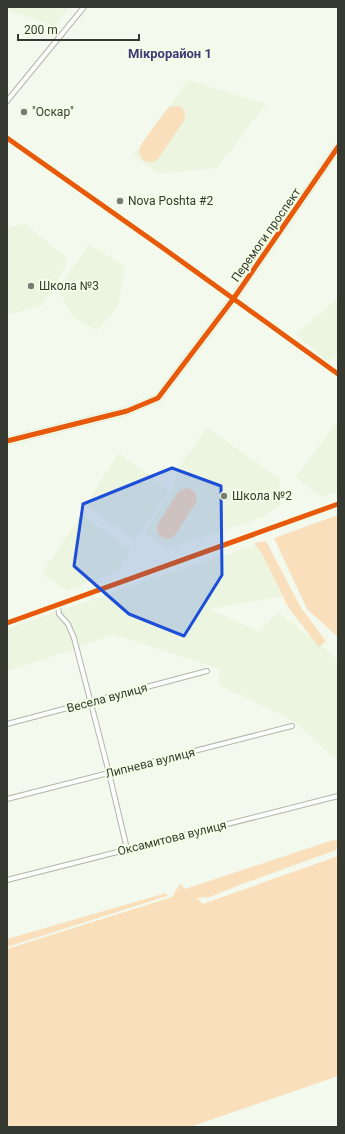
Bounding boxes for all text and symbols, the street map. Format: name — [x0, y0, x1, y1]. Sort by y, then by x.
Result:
scale bar — [18, 16, 139, 42]
text: 200 m — [24, 23, 58, 37]
district label: Мікрорайон 1 — [128, 46, 212, 61]
place label: "Оскар" — [32, 105, 74, 119]
marker: "Оскар" — [19, 107, 29, 117]
street label: Перемоги проспект — [228, 185, 304, 284]
place label: Nova Poshta #2 — [128, 194, 214, 208]
marker: Nova Poshta #2 — [115, 196, 125, 206]
place label: Школа №3 — [39, 279, 99, 293]
marker: Школа №3 — [26, 281, 36, 291]
place label: Школа №2 — [232, 489, 292, 503]
marker: Школа №2 — [219, 491, 229, 501]
street label: Весела вулиця — [65, 681, 149, 715]
street label: Липнева вулиця — [104, 745, 196, 781]
street label: Оксамитова вулиця — [116, 818, 228, 858]

